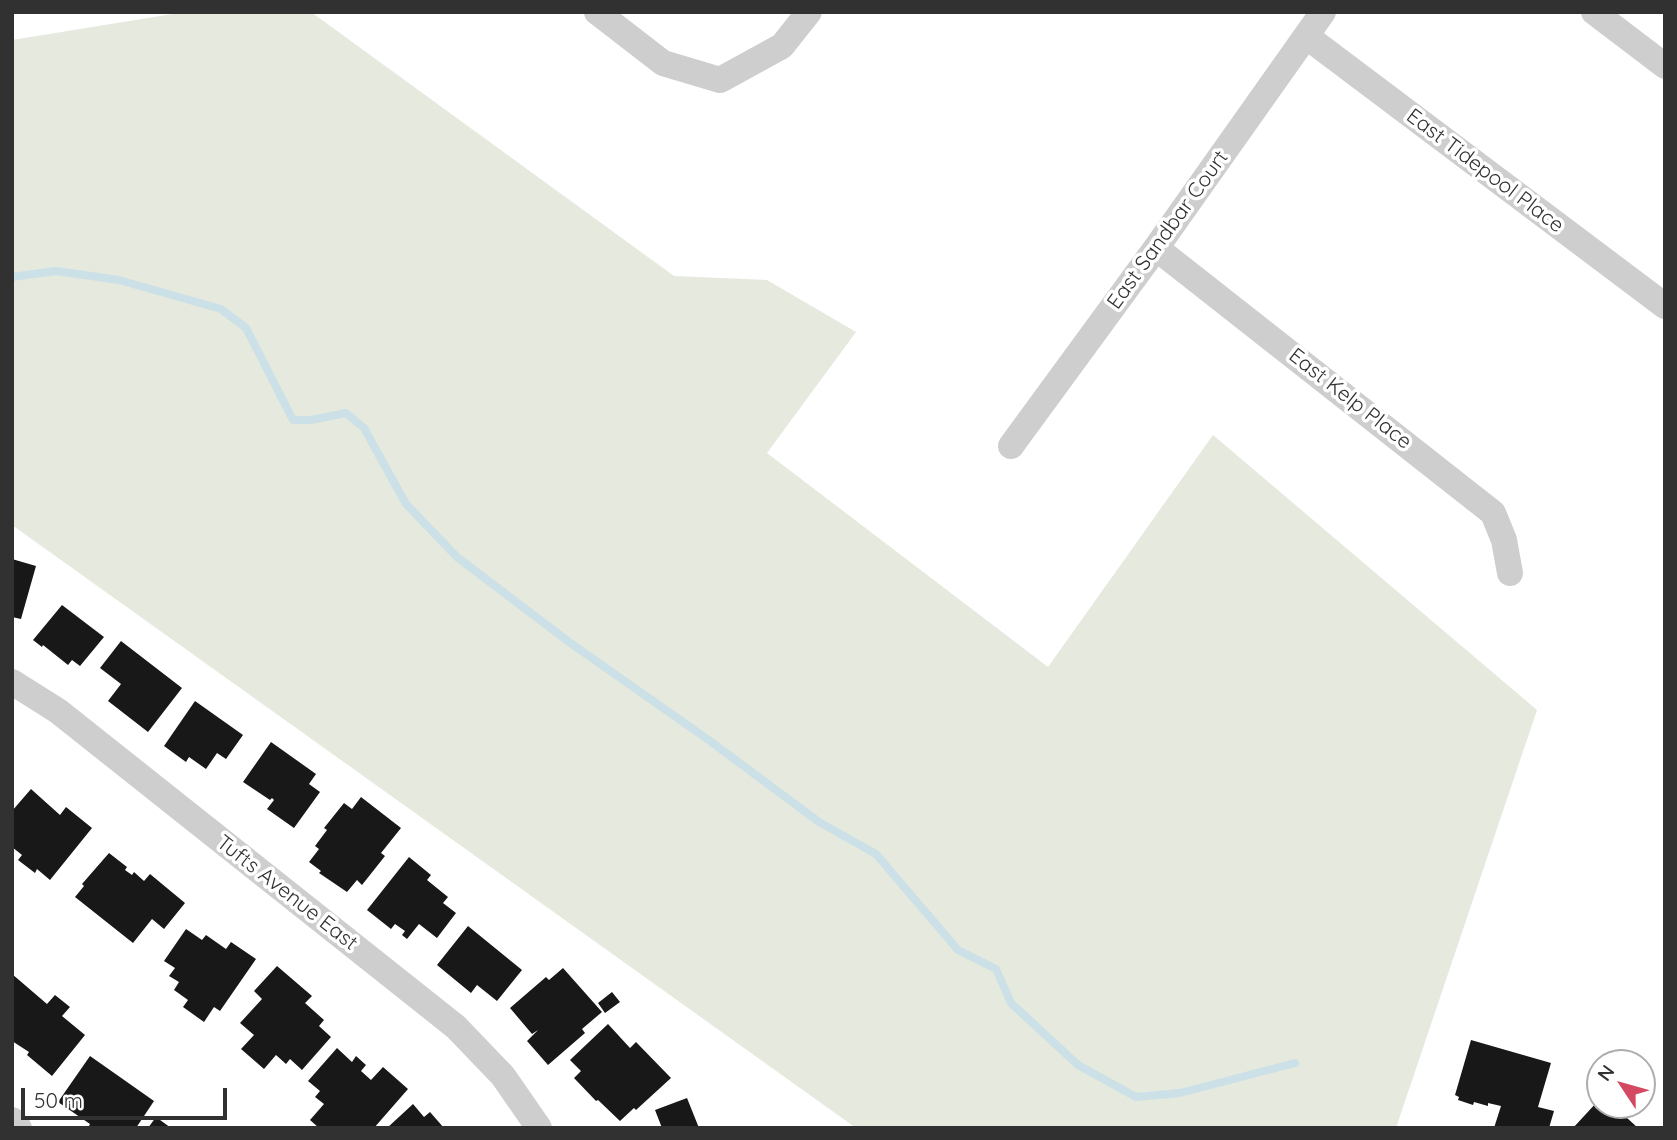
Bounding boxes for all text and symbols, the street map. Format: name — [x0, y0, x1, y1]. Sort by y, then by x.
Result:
street label: East Tidepool Place — [1401, 104, 1569, 238]
street label: East Sandbar Court — [1102, 146, 1234, 314]
street label: East Kelp Place — [1284, 343, 1416, 455]
street label: Tufts Avenue East — [211, 830, 363, 956]
north arrow — [1586, 1049, 1656, 1119]
text: N — [1592, 1060, 1619, 1086]
scale bar — [24, 1074, 231, 1118]
text: 50 m — [34, 1087, 83, 1113]

